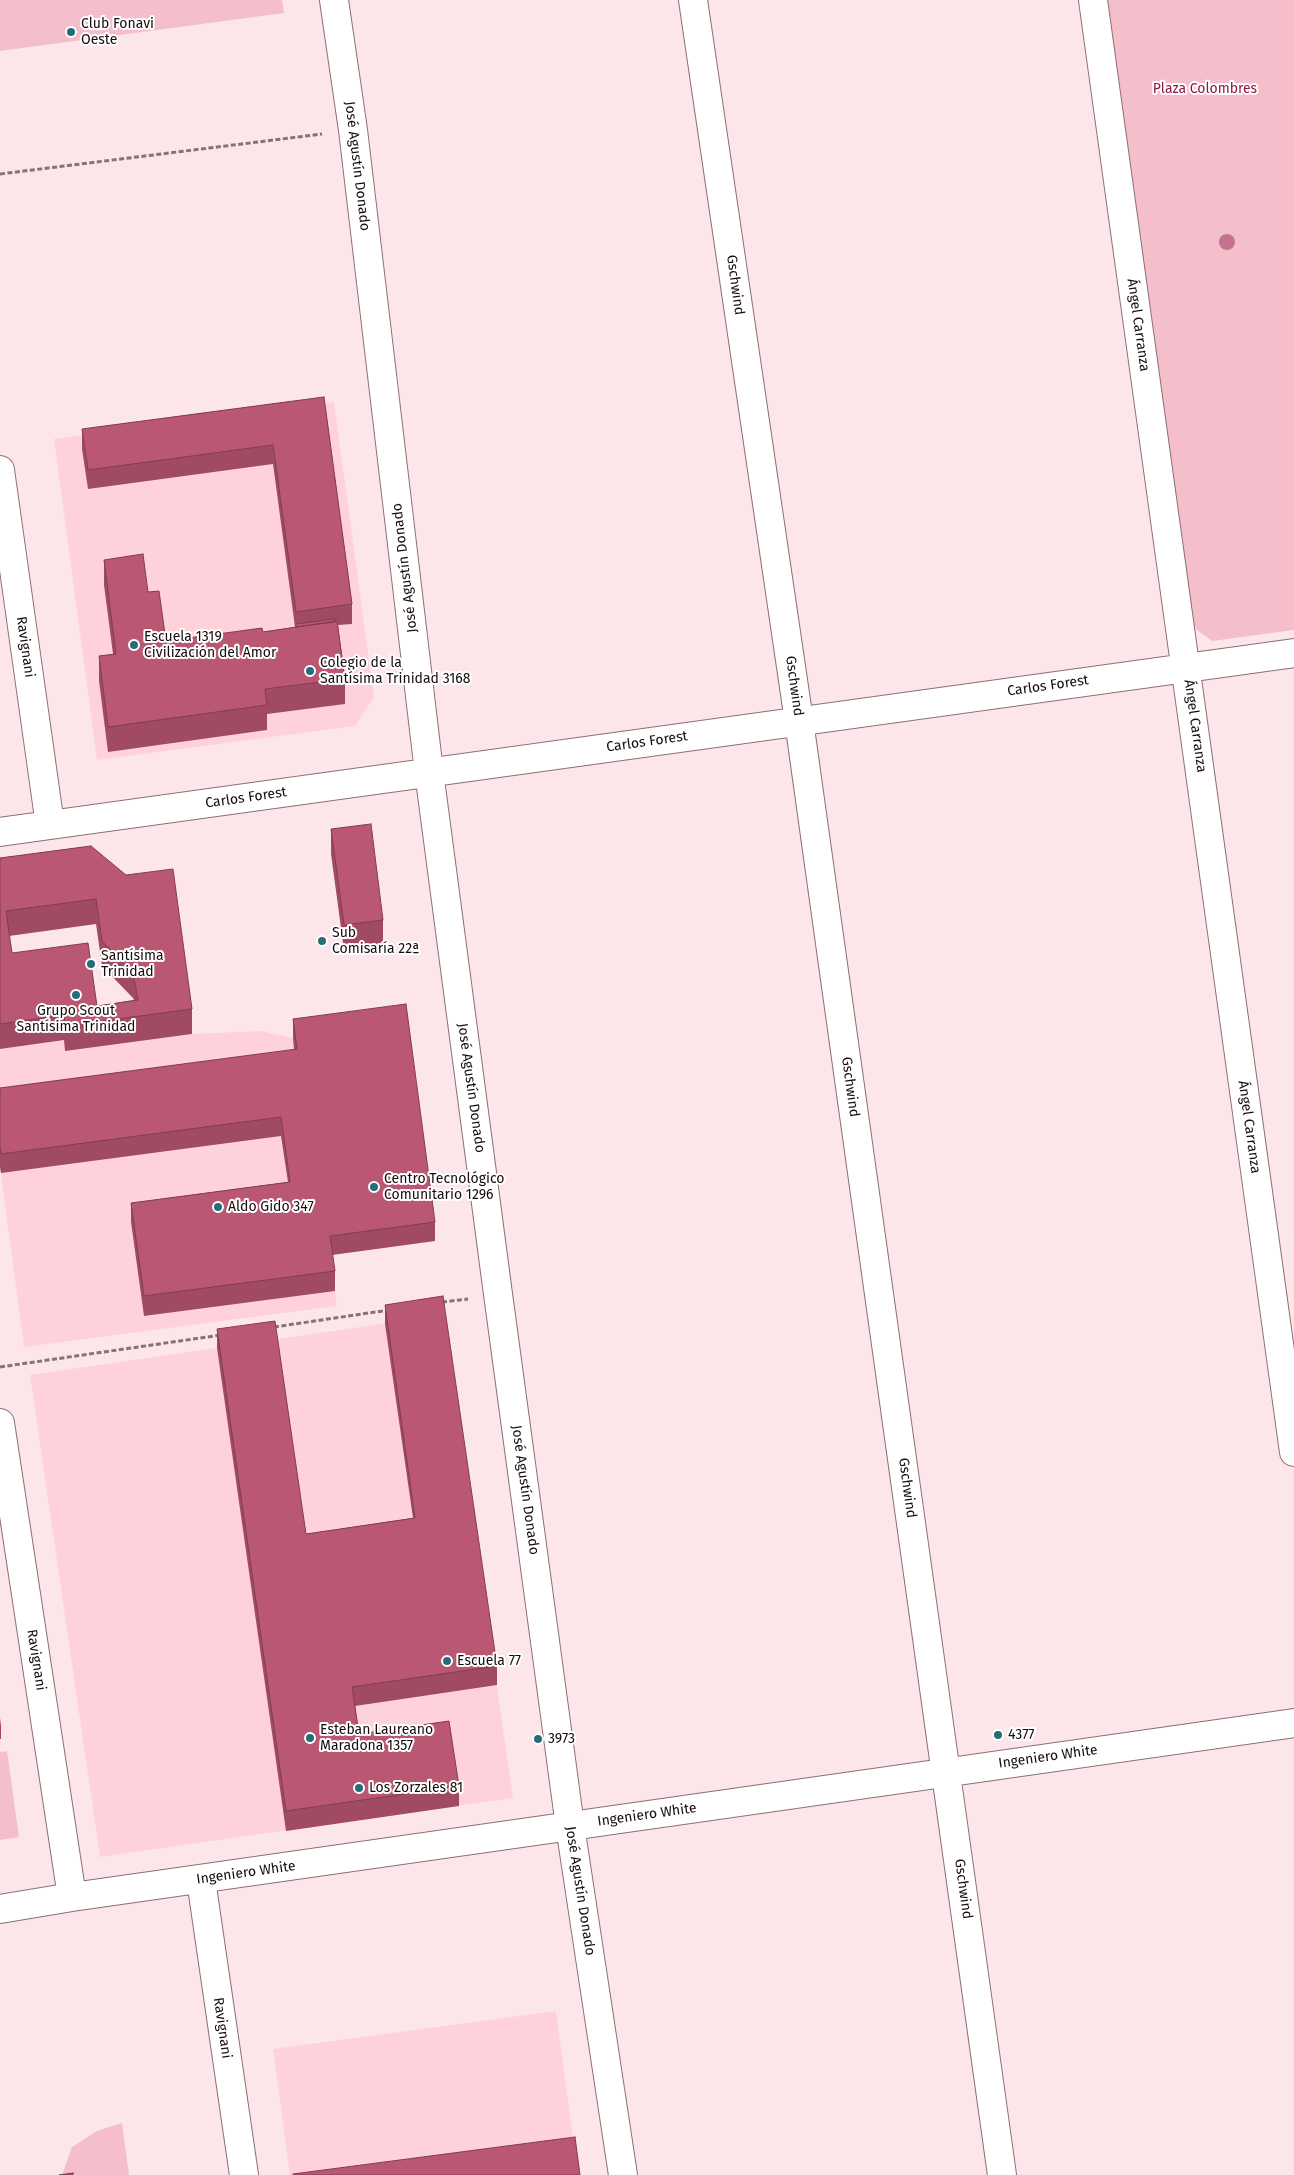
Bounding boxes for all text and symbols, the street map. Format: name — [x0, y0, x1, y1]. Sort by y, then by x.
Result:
place label: Club Fonavi Oeste — [81, 16, 154, 48]
marker: Club Fonavi Oeste — [65, 26, 77, 38]
park label: Plaza Colombres — [1153, 81, 1257, 97]
street label: José Agustín Donado — [341, 100, 373, 232]
street label: Gschwind — [722, 254, 748, 316]
street label: Ángel Carranza — [1123, 277, 1153, 373]
street label: José Agustín Donado — [389, 502, 421, 634]
street label: Ravignani — [12, 615, 38, 679]
place label: Escuela 1319 Civilización del Amor — [144, 629, 276, 662]
marker: Escuela 1319 Civilización del Amor — [128, 639, 140, 651]
place label: Colegio de la Santísima Trinidad 3168 — [320, 655, 471, 688]
street label: Gschwind — [781, 655, 807, 717]
marker: Colegio de la Santísima Trinidad 3168 — [304, 665, 316, 677]
street label: Carlos Forest — [1006, 672, 1090, 700]
street label: Ángel Carranza — [1180, 678, 1210, 774]
street label: Carlos Forest — [605, 728, 689, 756]
street label: Carlos Forest — [204, 784, 288, 812]
place label: Sub Comisaría 22ª — [332, 925, 419, 958]
marker: Sub Comisaría 22ª — [316, 935, 328, 947]
place label: Santísima Trinidad — [101, 948, 164, 980]
marker: Santísima Trinidad — [85, 958, 97, 970]
marker: Grupo Scout Santísima Trinidad — [70, 989, 82, 1001]
place label: Grupo Scout Santísima Trinidad — [17, 1003, 135, 1036]
street label: José Agustín Donado — [454, 1022, 488, 1154]
street label: Gschwind — [837, 1056, 863, 1118]
street label: Ángel Carranza — [1234, 1079, 1264, 1175]
place label: Centro Tecnológico Comunitario 1296 — [384, 1171, 505, 1204]
marker: Centro Tecnológico Comunitario 1296 — [368, 1181, 380, 1193]
place label: Aldo Gido 347 — [228, 1199, 314, 1215]
marker: Aldo Gido 347 — [212, 1201, 224, 1213]
street label: José Agustín Donado — [508, 1424, 542, 1556]
street label: Gschwind — [894, 1457, 920, 1519]
street label: Ravignani — [23, 1628, 49, 1692]
place label: Escuela 77 — [457, 1653, 521, 1669]
marker: Escuela 77 — [441, 1655, 453, 1667]
place label: Esteban Laureano Maradona 1357 — [320, 1722, 433, 1754]
place label: 4377 — [1008, 1727, 1035, 1743]
marker: 4377 — [992, 1729, 1004, 1741]
place label: 3973 — [548, 1731, 575, 1747]
marker: Esteban Laureano Maradona 1357 — [304, 1732, 316, 1744]
marker: 3973 — [532, 1733, 544, 1745]
street label: Ingeniero White — [997, 1742, 1099, 1772]
place label: Los Zorzales 81 — [369, 1780, 463, 1796]
marker: Los Zorzales 81 — [353, 1782, 365, 1794]
street label: Ingeniero White — [596, 1800, 698, 1830]
street label: José Agustín Donado — [561, 1825, 599, 1957]
street label: Ingeniero White — [195, 1858, 297, 1888]
street label: Gschwind — [950, 1858, 976, 1920]
street label: Ravignani — [209, 1996, 235, 2060]

